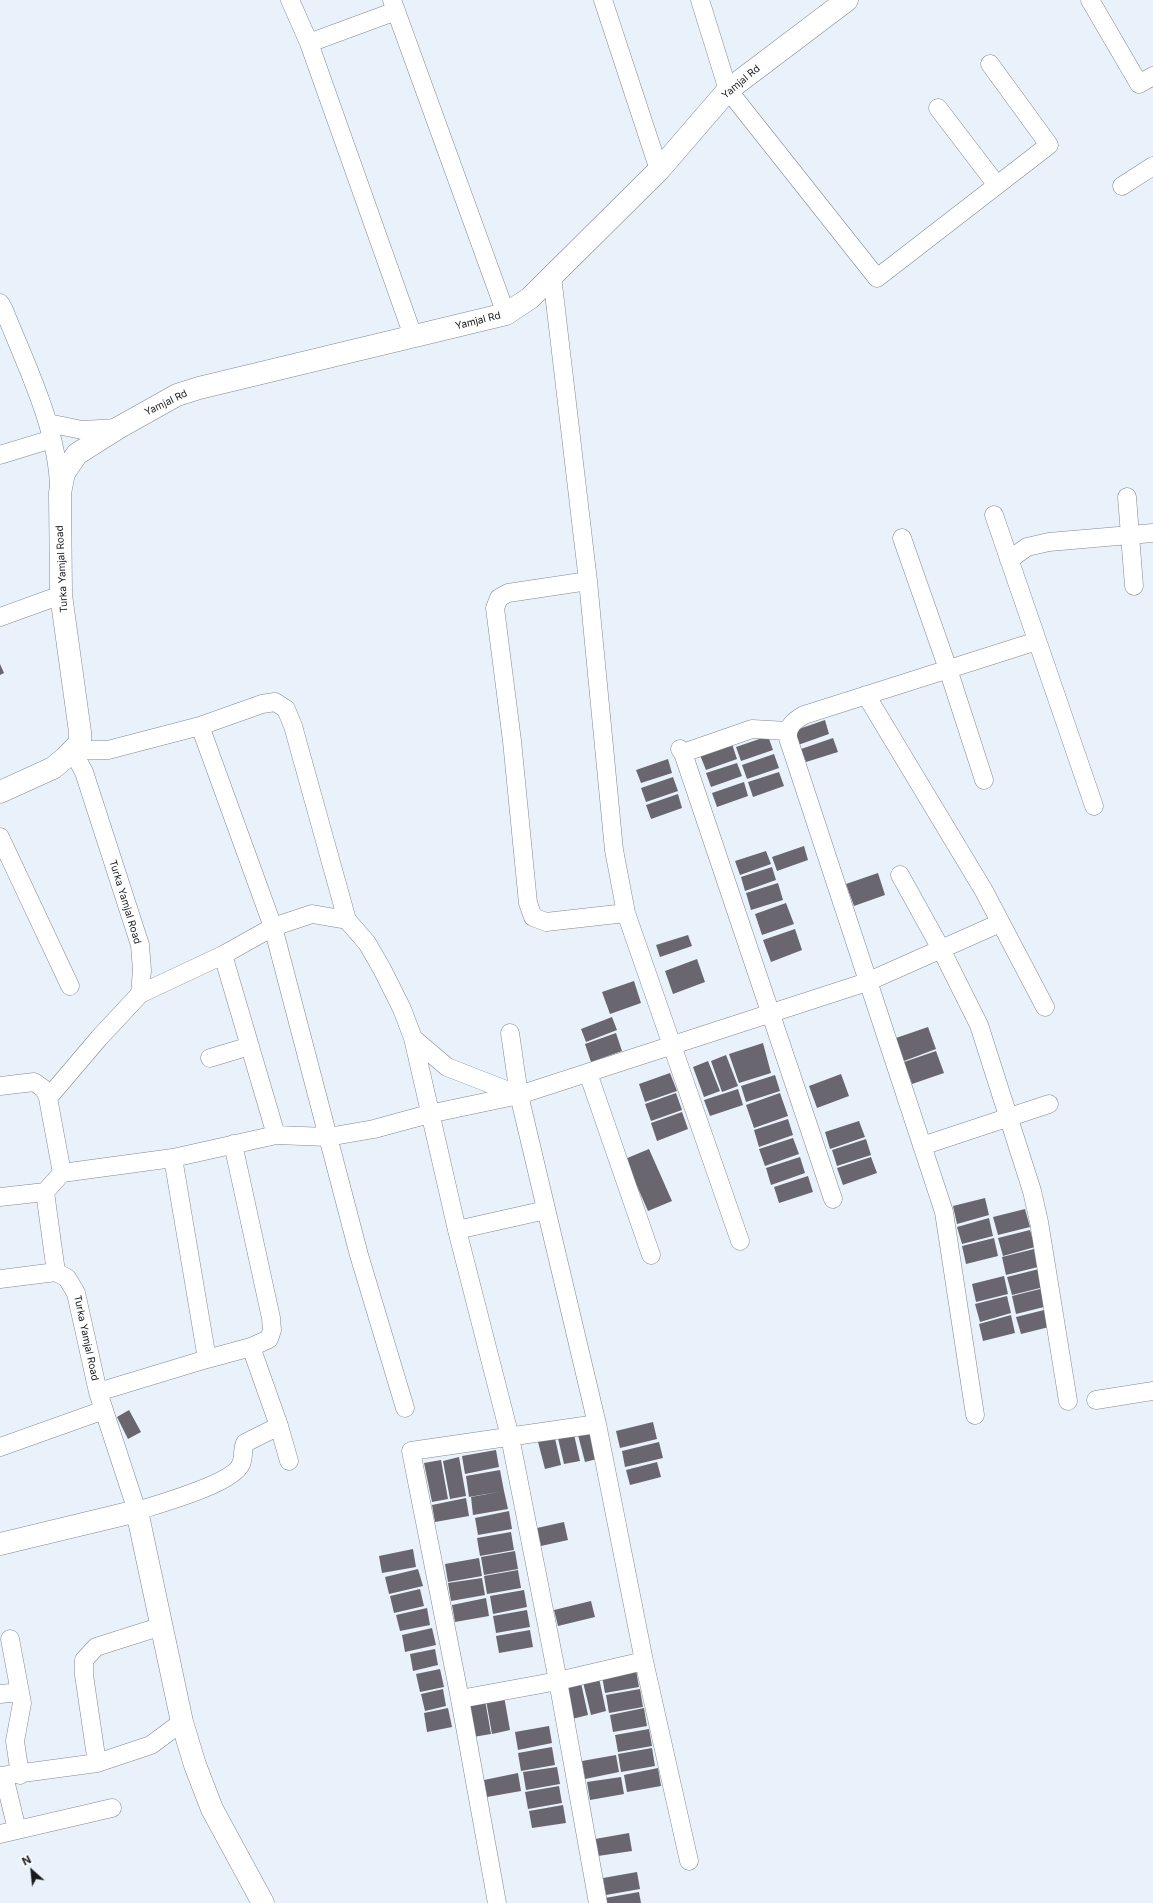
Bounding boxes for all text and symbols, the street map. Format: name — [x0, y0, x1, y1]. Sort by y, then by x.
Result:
street label: Yamjal Rd — [719, 63, 763, 101]
street label: Yamjal Rd — [454, 310, 502, 332]
street label: Yamjal Rd — [143, 387, 189, 419]
street label: Turka Yamjal Road — [54, 525, 70, 613]
street label: Turka Yamjal Road — [106, 858, 144, 946]
street label: Turka Yamjal Road — [71, 1294, 101, 1382]
north arrow — [12, 1851, 52, 1891]
text: N — [20, 1852, 33, 1868]

